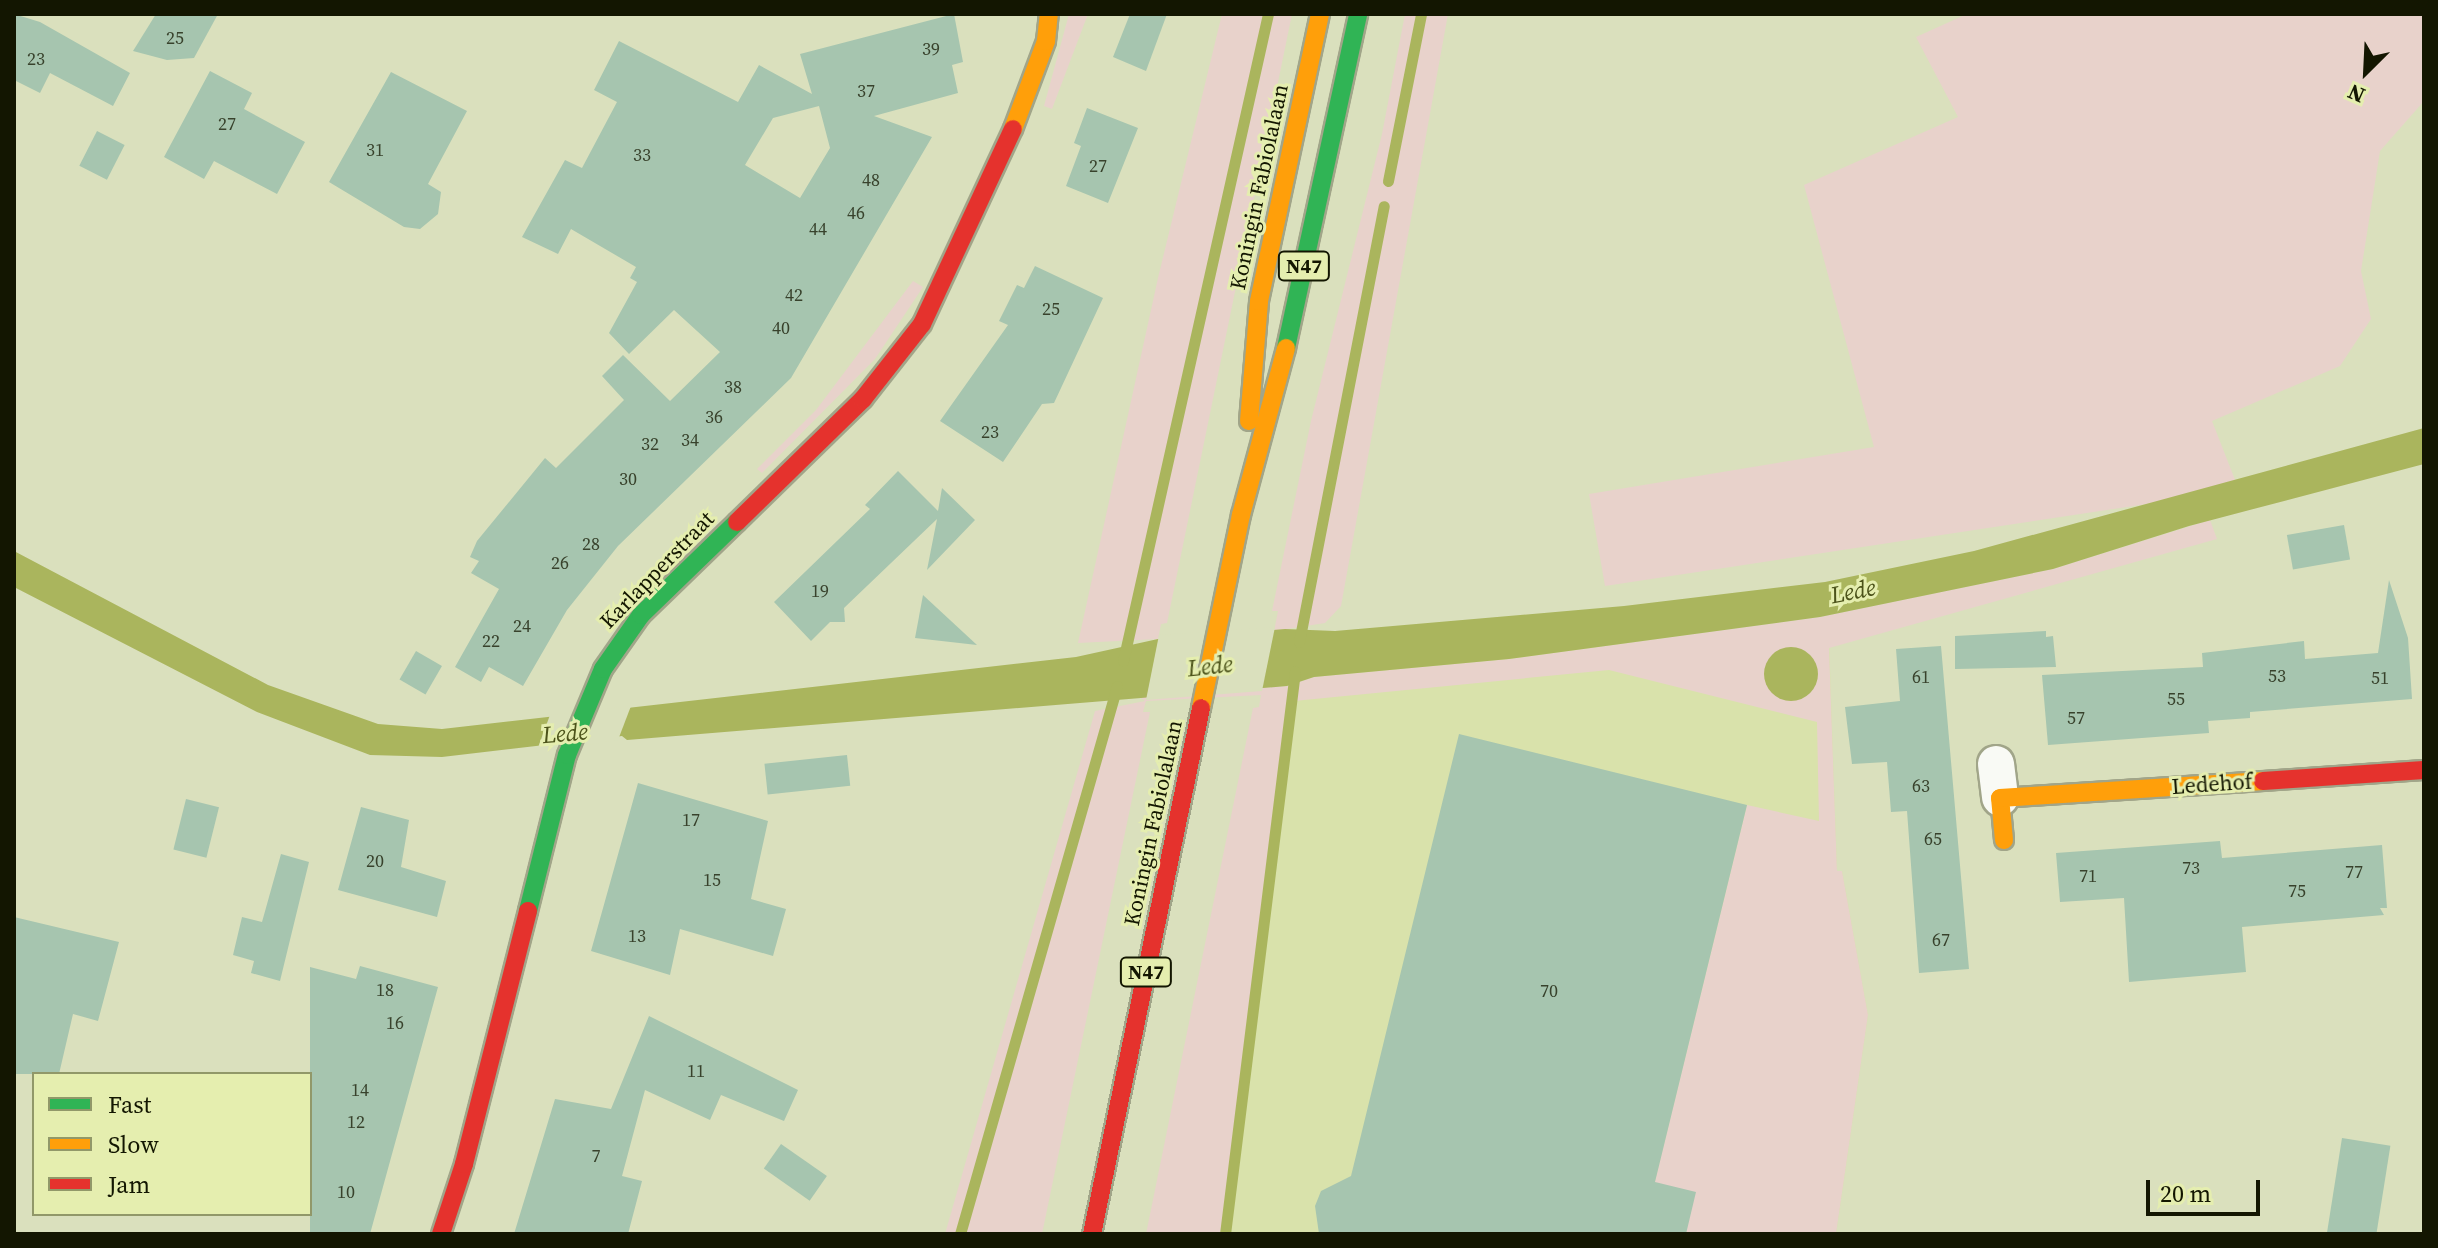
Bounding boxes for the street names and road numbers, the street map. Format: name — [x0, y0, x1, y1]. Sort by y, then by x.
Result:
street label: Koningin Fabiolalaan — [1224, 82, 1294, 292]
road number: N47 — [1276, 250, 1332, 282]
street label: Karlapperstraat — [594, 506, 720, 634]
street label: Koningin Fabiolalaan — [1118, 718, 1188, 928]
street label: Ledehof — [2171, 768, 2253, 800]
road number: N47 — [1118, 956, 1174, 988]

